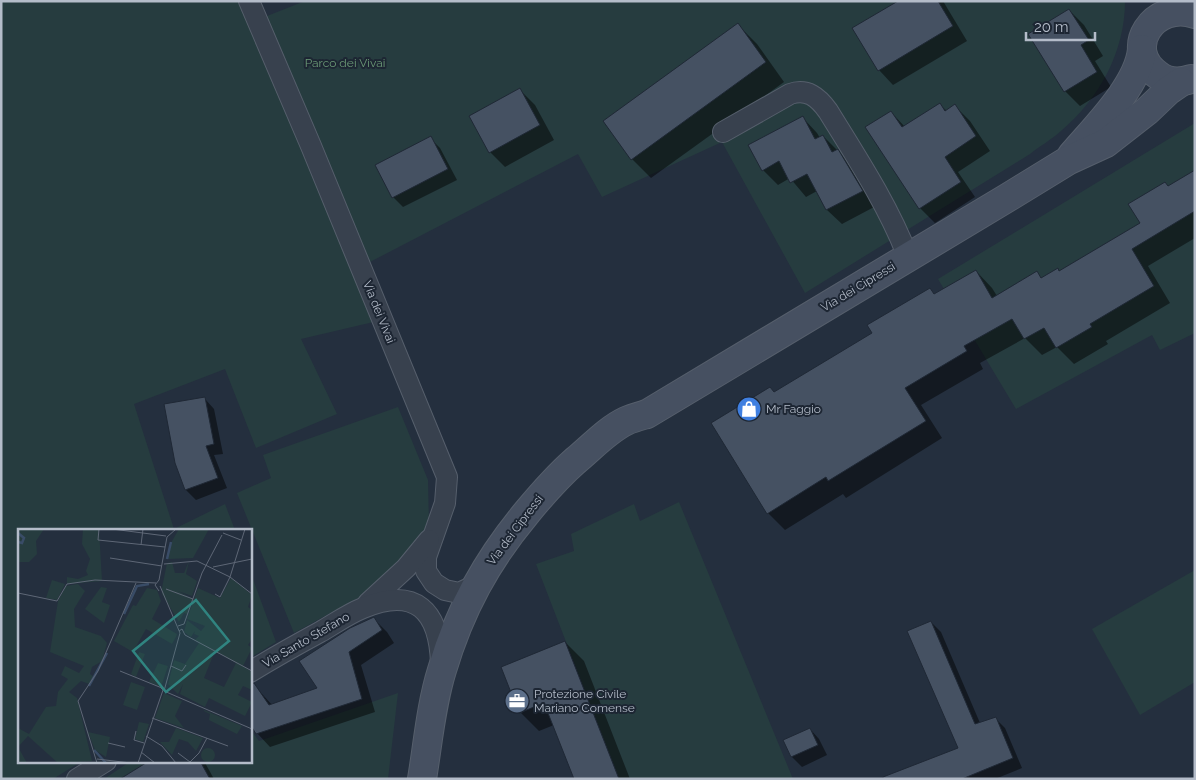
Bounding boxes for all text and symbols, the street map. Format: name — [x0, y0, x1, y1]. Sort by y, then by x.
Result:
scale bar — [1026, 10, 1095, 42]
text: 20 m — [1034, 18, 1069, 36]
park label: Parco dei Vivai — [305, 56, 385, 70]
street label: Via dei Cipressi — [818, 259, 898, 315]
street label: Via dei Vivai — [360, 279, 398, 345]
shop icon: Mr Faggio — [736, 396, 762, 422]
place label: Mr Faggio — [766, 402, 821, 416]
street label: Via dei Cipressi — [484, 492, 546, 568]
inset map — [18, 529, 251, 762]
street label: Via Santo Stefano — [260, 609, 352, 671]
place label: Protezione Civile Mariano Comense — [534, 687, 635, 715]
office icon: Protezione Civile Mariano Comense — [504, 688, 530, 714]

